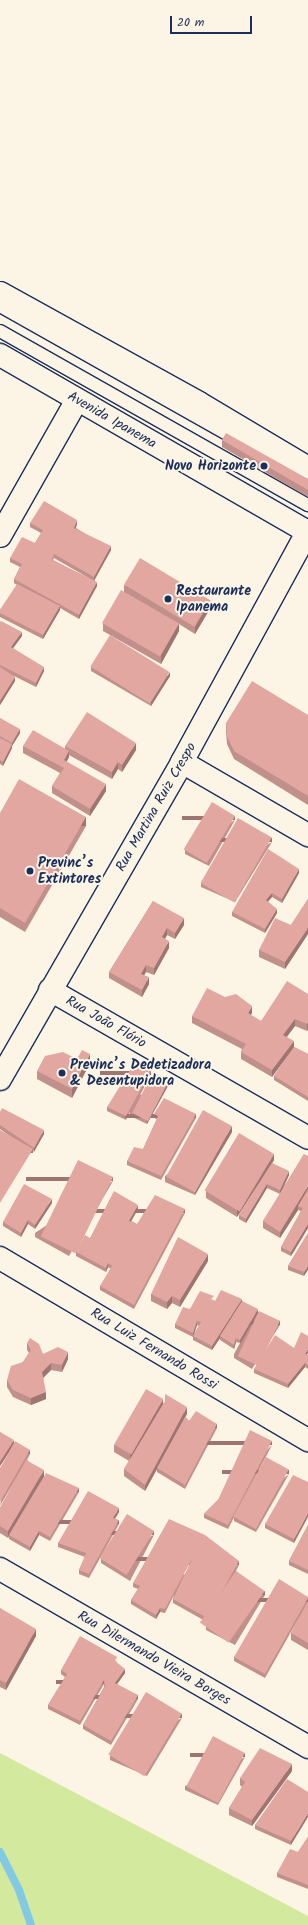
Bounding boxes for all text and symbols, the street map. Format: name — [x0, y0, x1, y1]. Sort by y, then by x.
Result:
scale bar — [172, 8, 254, 34]
text: 20 m — [177, 13, 204, 32]
street label: Avenida Ipanema — [65, 388, 159, 452]
place label: Novo Horizonte — [165, 458, 256, 474]
marker: Novo Horizonte — [259, 461, 269, 471]
place label: Restaurante Ipanema — [176, 583, 251, 616]
marker: Restaurante Ipanema — [163, 594, 173, 604]
street label: Rua Martina Ruiz Crespo — [112, 740, 200, 874]
place label: Previnc’s Extintores — [38, 855, 101, 888]
marker: Previnc’s Extintores — [25, 866, 35, 876]
street label: Rua João Flório — [63, 992, 149, 1052]
place label: Previnc’s Dedetizadora & Desentupidora — [70, 1057, 211, 1090]
marker: Previnc’s Dedetizadora & Desentupidora — [57, 1068, 67, 1078]
street label: Rua Luiz Fernando Rossi — [88, 1304, 220, 1394]
street label: Rua Dilermando Vieira Borges — [74, 1607, 234, 1709]

